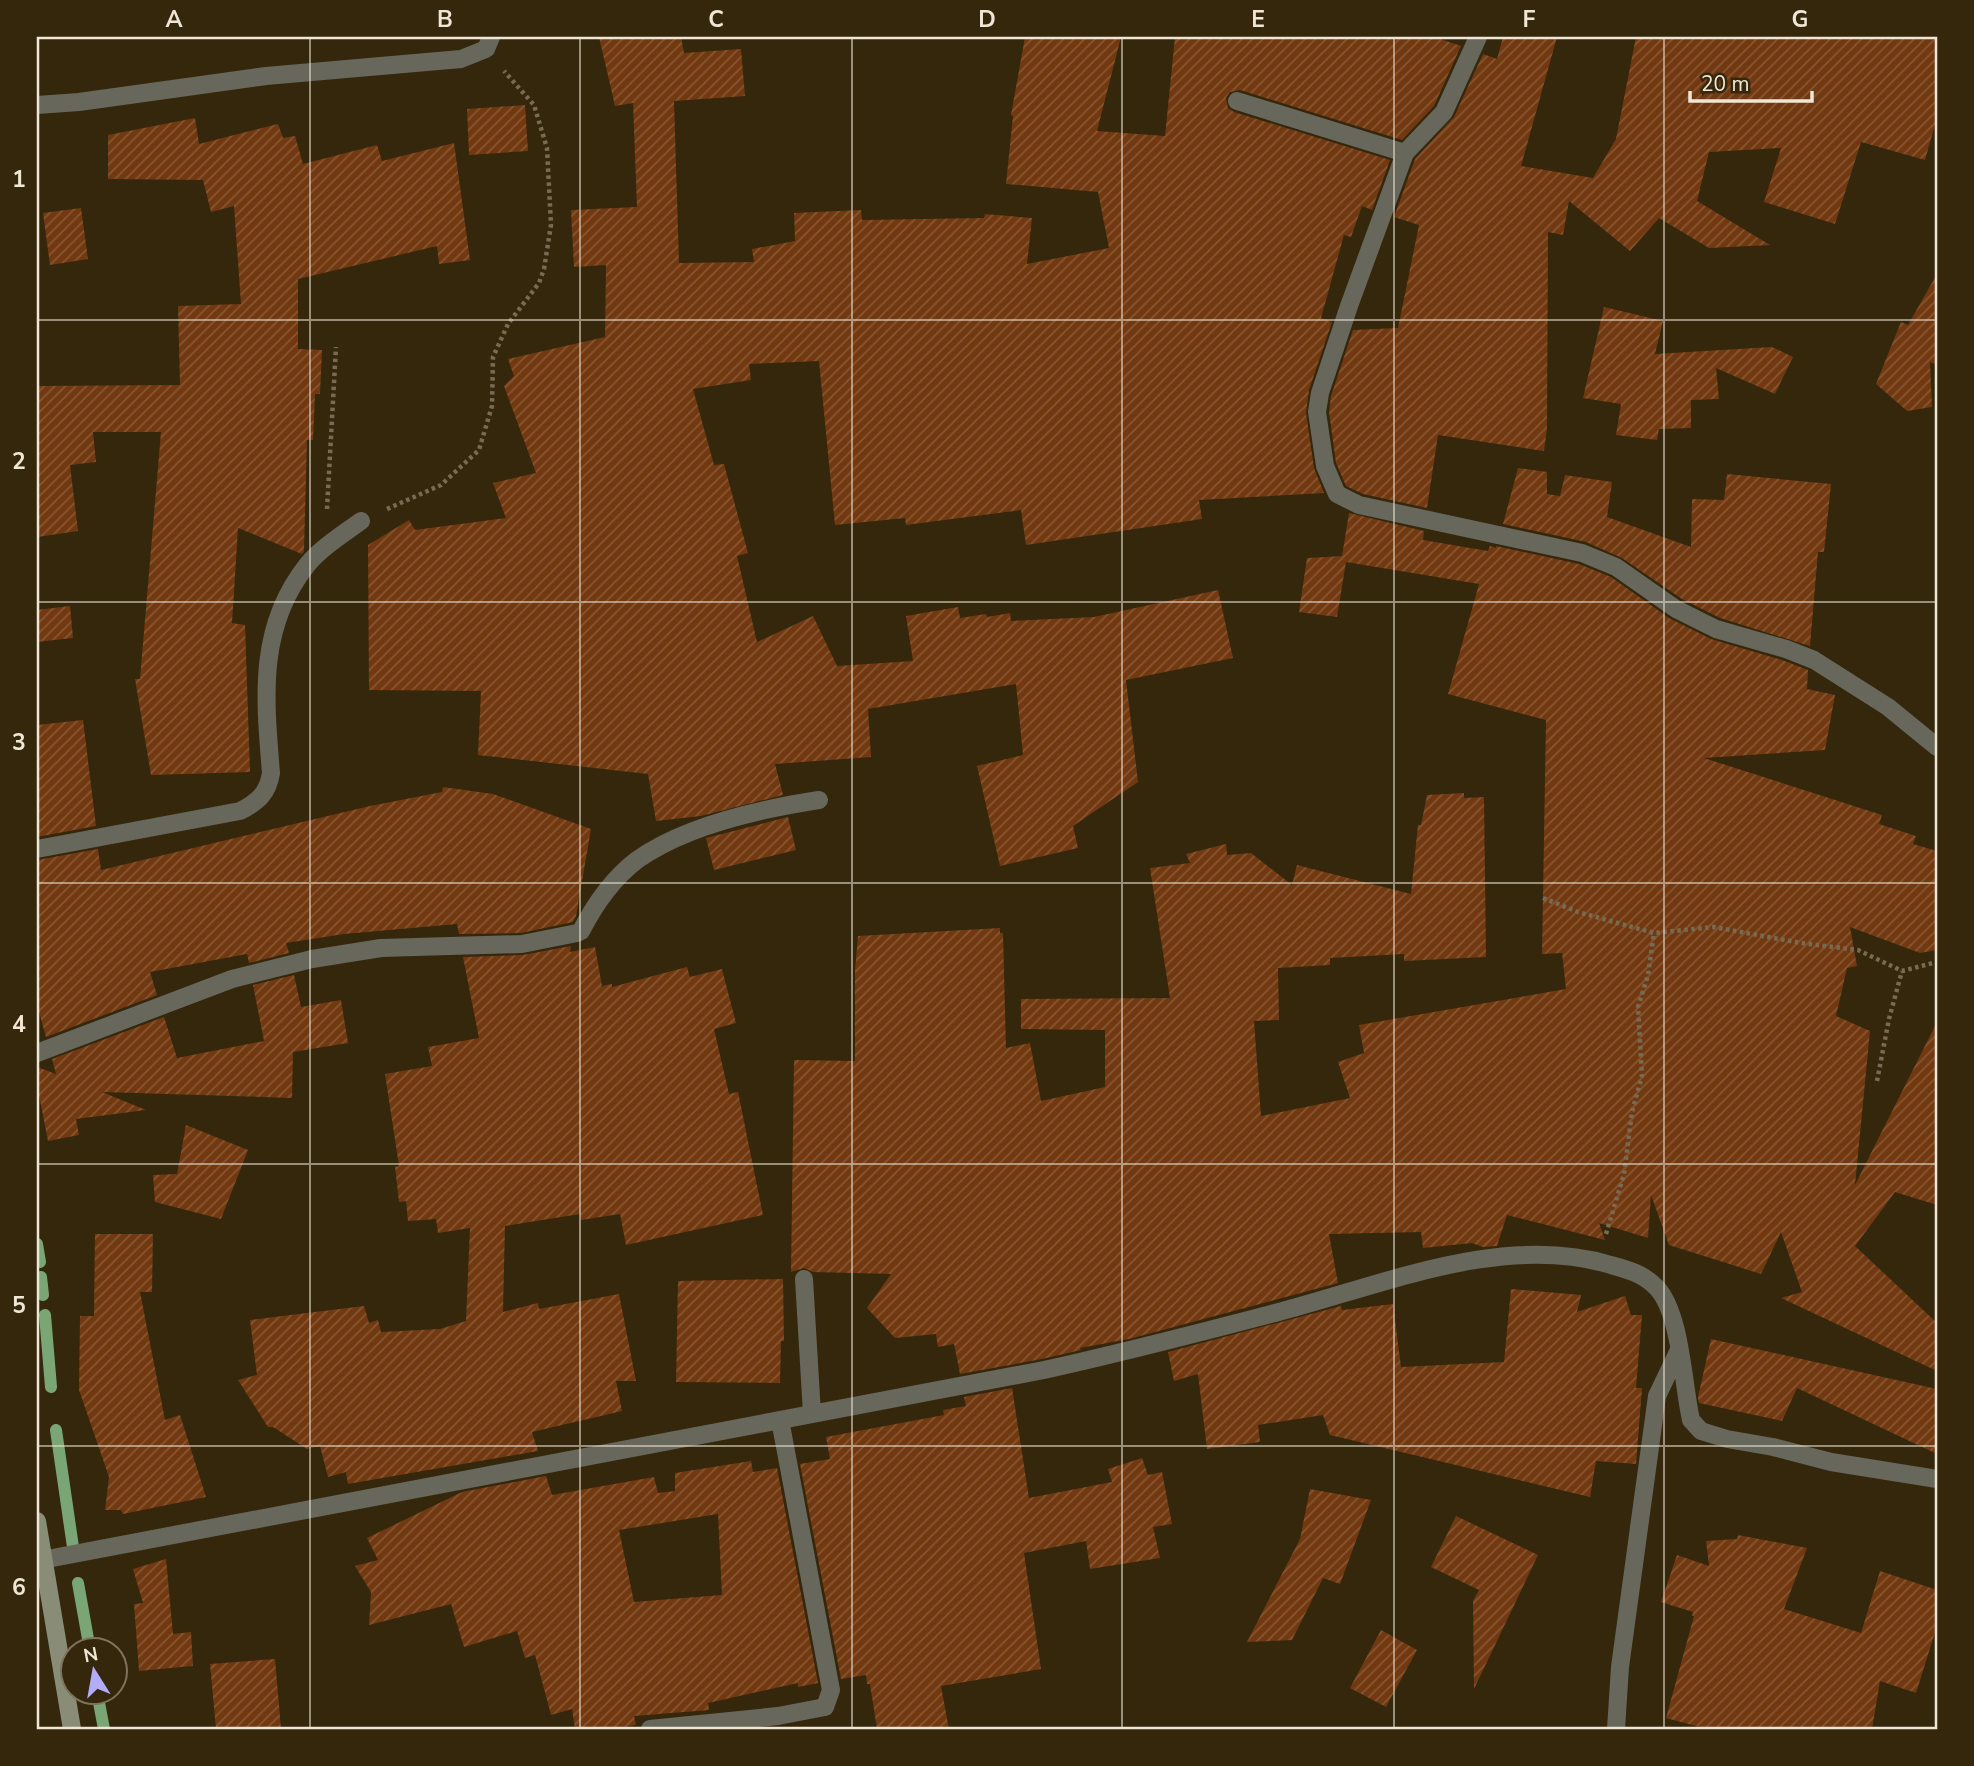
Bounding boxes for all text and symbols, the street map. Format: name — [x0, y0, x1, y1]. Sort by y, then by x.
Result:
text: A — [165, 4, 183, 35]
text: B — [437, 4, 453, 35]
text: C — [708, 4, 724, 35]
text: D — [978, 4, 996, 35]
text: E — [1251, 4, 1265, 35]
text: F — [1523, 4, 1536, 35]
text: G — [1792, 4, 1808, 35]
scale bar — [1690, 60, 1813, 104]
text: 20 m — [1701, 70, 1750, 98]
text: 1 — [12, 164, 26, 195]
text: 2 — [12, 446, 26, 477]
text: 3 — [12, 727, 26, 758]
text: 4 — [12, 1009, 26, 1040]
text: 5 — [12, 1290, 26, 1321]
text: 6 — [12, 1572, 26, 1603]
north arrow — [60, 1636, 130, 1706]
text: N — [81, 1641, 100, 1669]

